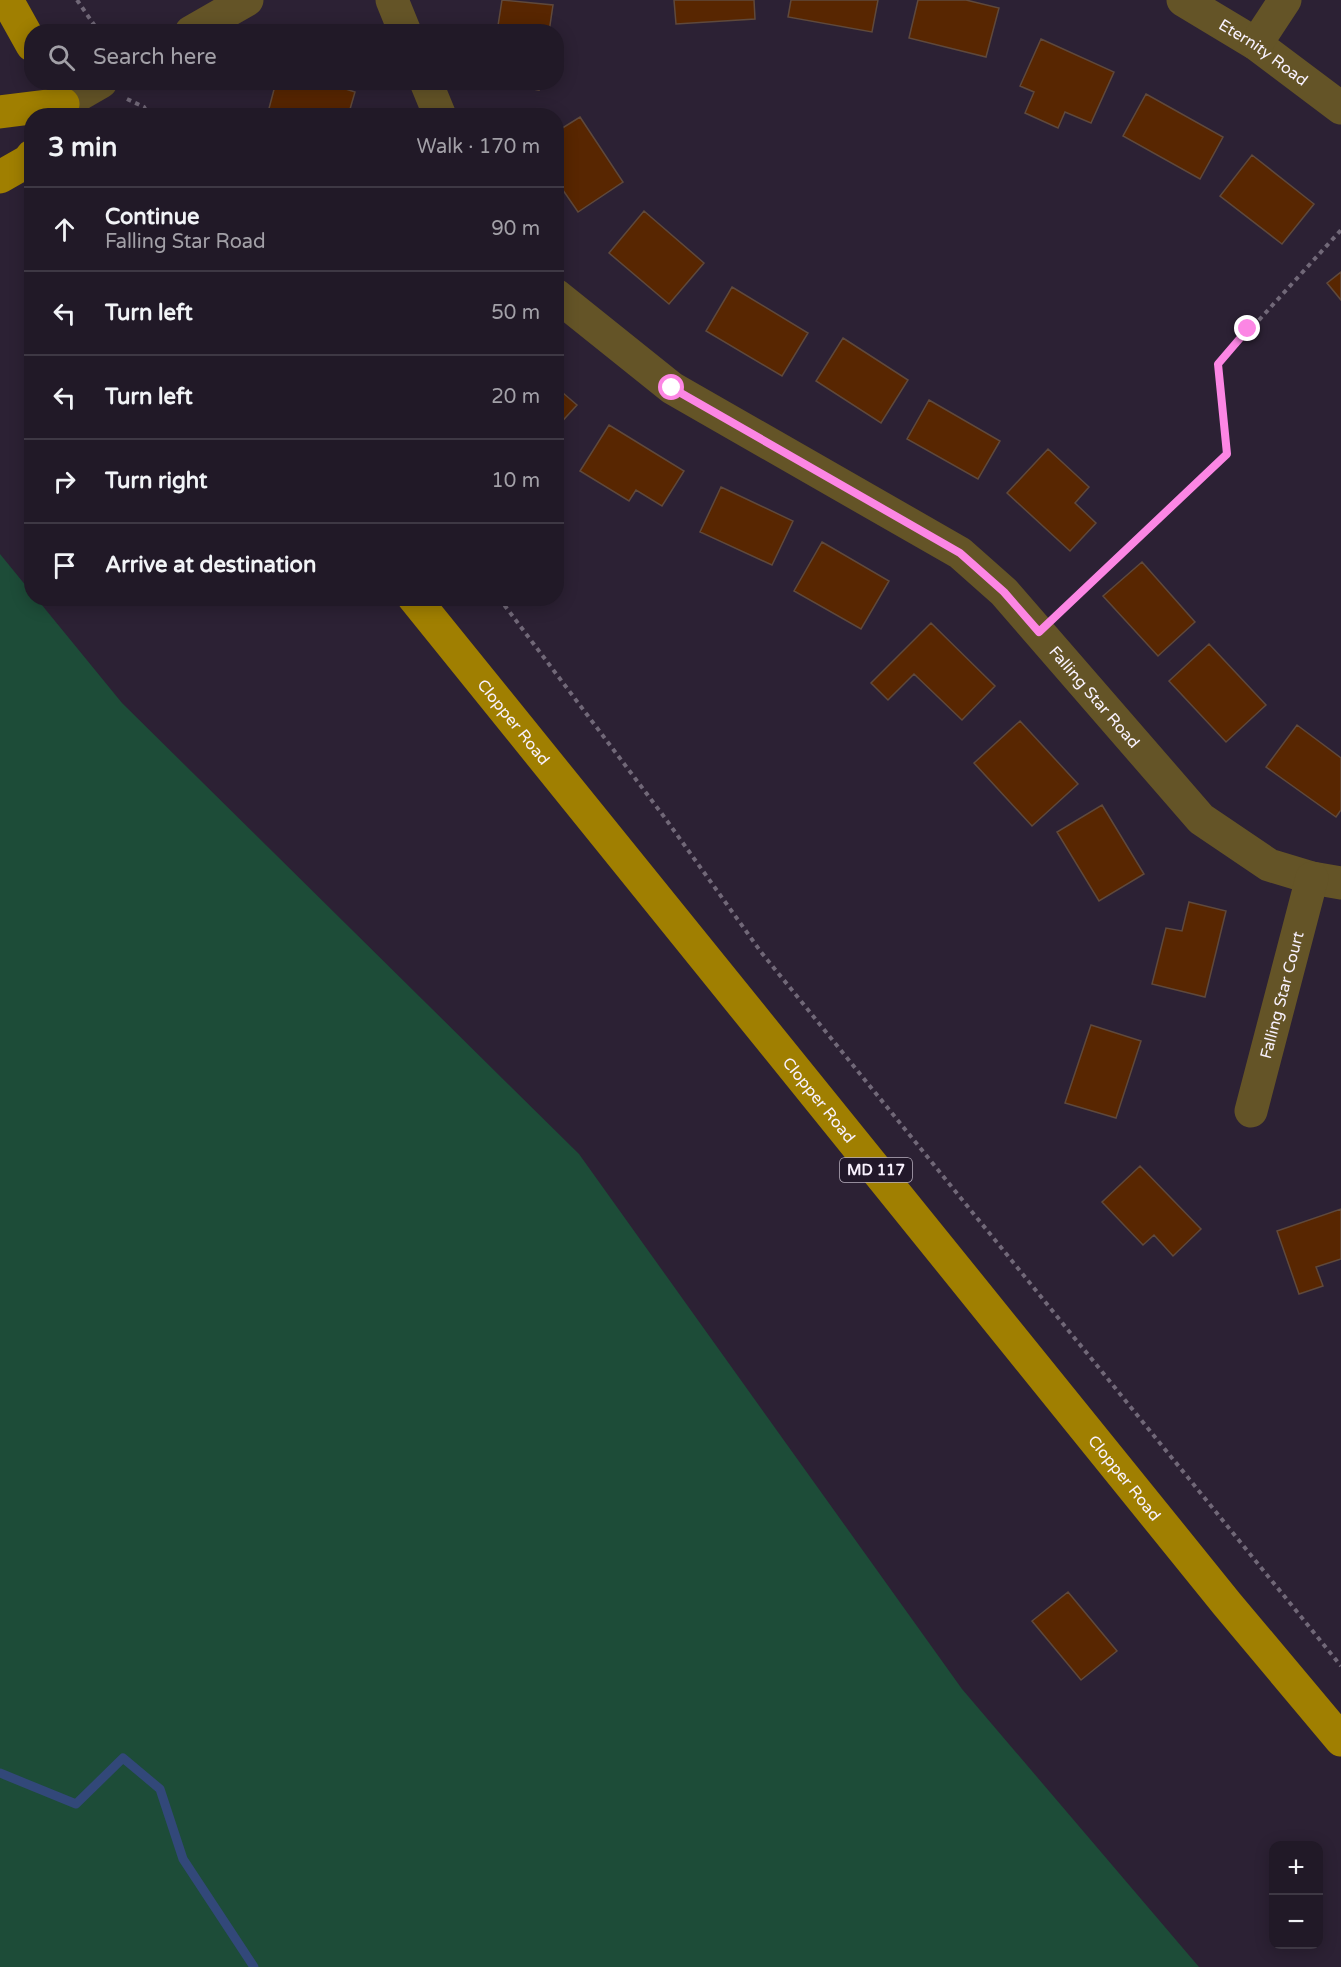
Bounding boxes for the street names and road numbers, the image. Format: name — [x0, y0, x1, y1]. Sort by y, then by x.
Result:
street label: Eternity Road — [1215, 15, 1312, 91]
street label: Falling Star Road — [1044, 642, 1144, 752]
street label: Clopper Road — [472, 675, 554, 769]
street label: Falling Star Court — [1256, 929, 1309, 1061]
street label: Clopper Road — [778, 1053, 859, 1147]
road number: MD 117 — [840, 1158, 912, 1182]
street label: Clopper Road — [1083, 1431, 1165, 1525]

